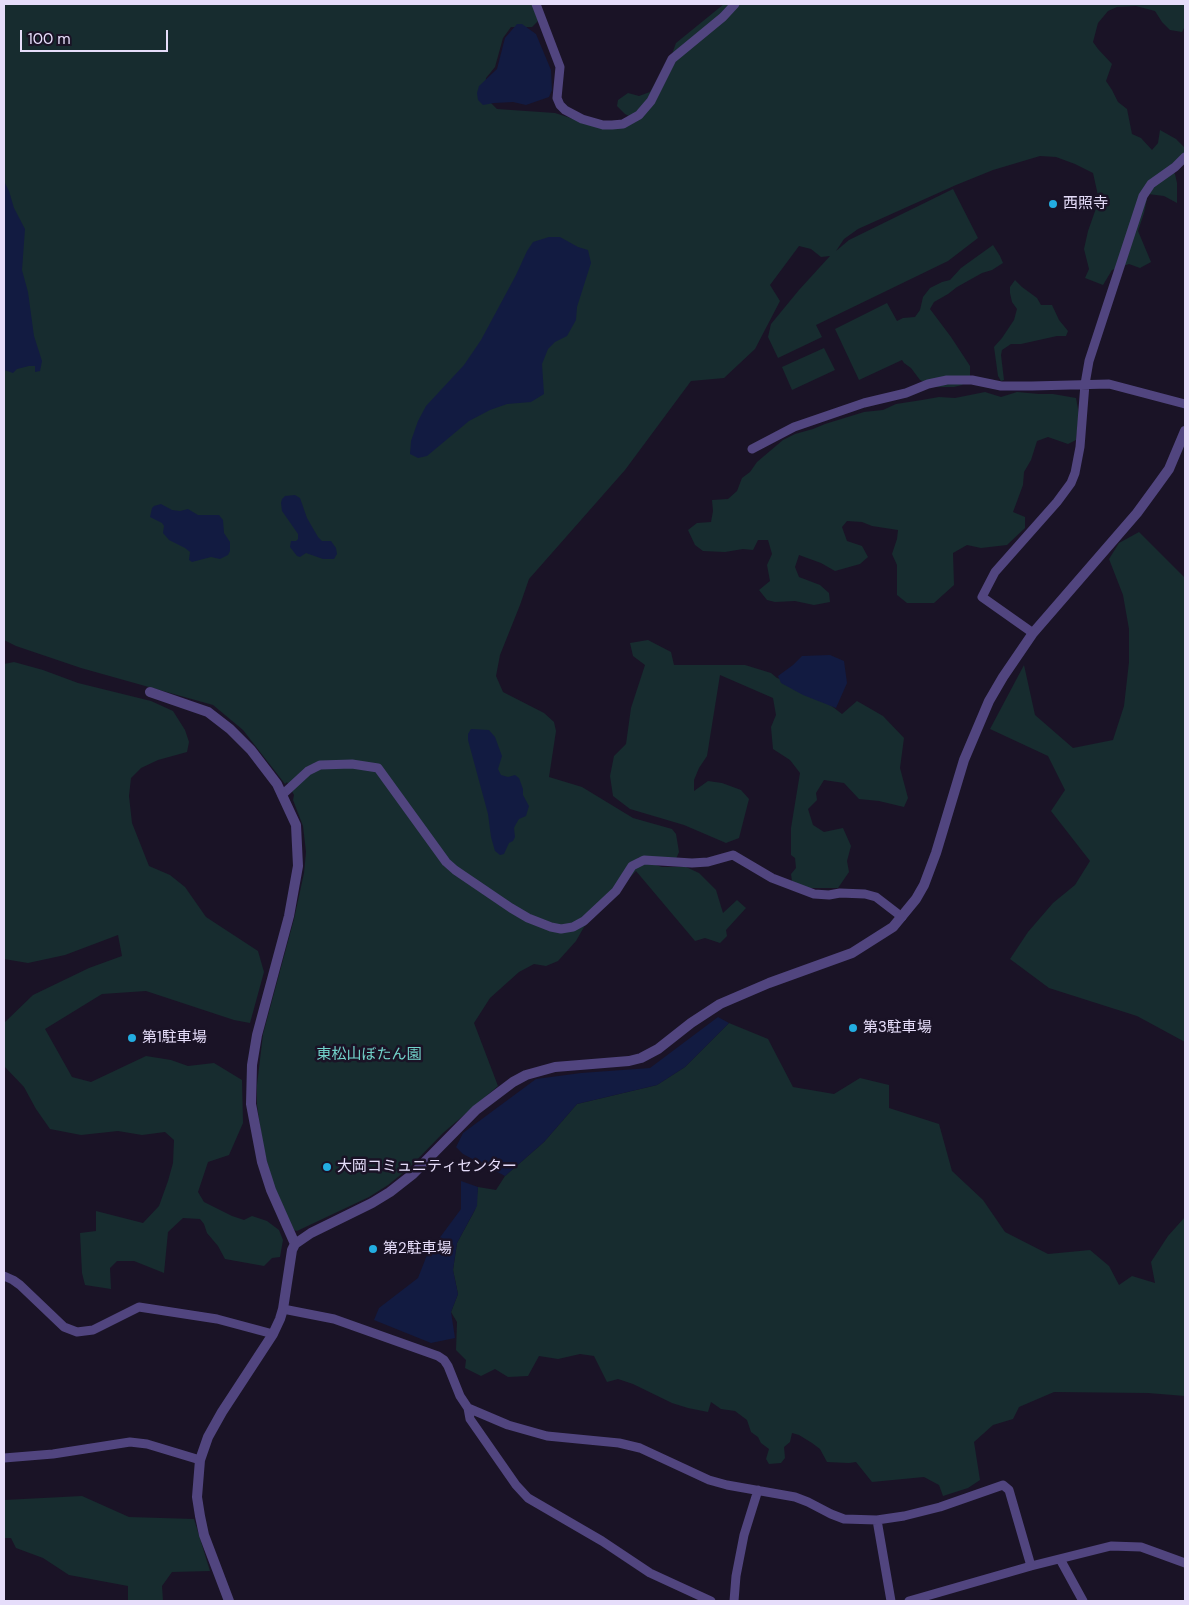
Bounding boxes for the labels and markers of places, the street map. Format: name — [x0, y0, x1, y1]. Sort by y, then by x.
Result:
place label: 西照寺 — [1063, 195, 1108, 213]
marker: 西照寺 — [1047, 198, 1059, 210]
place label: 第3駐車場 — [863, 1019, 932, 1037]
marker: 第3駐車場 — [847, 1022, 859, 1034]
place label: 第1駐車場 — [142, 1029, 207, 1047]
marker: 第1駐車場 — [126, 1032, 138, 1044]
place label: 大岡コミュニティセンター — [337, 1158, 517, 1176]
marker: 大岡コミュニティセンター — [321, 1161, 333, 1173]
place label: 第2駐車場 — [383, 1240, 452, 1258]
marker: 第2駐車場 — [367, 1243, 379, 1255]

